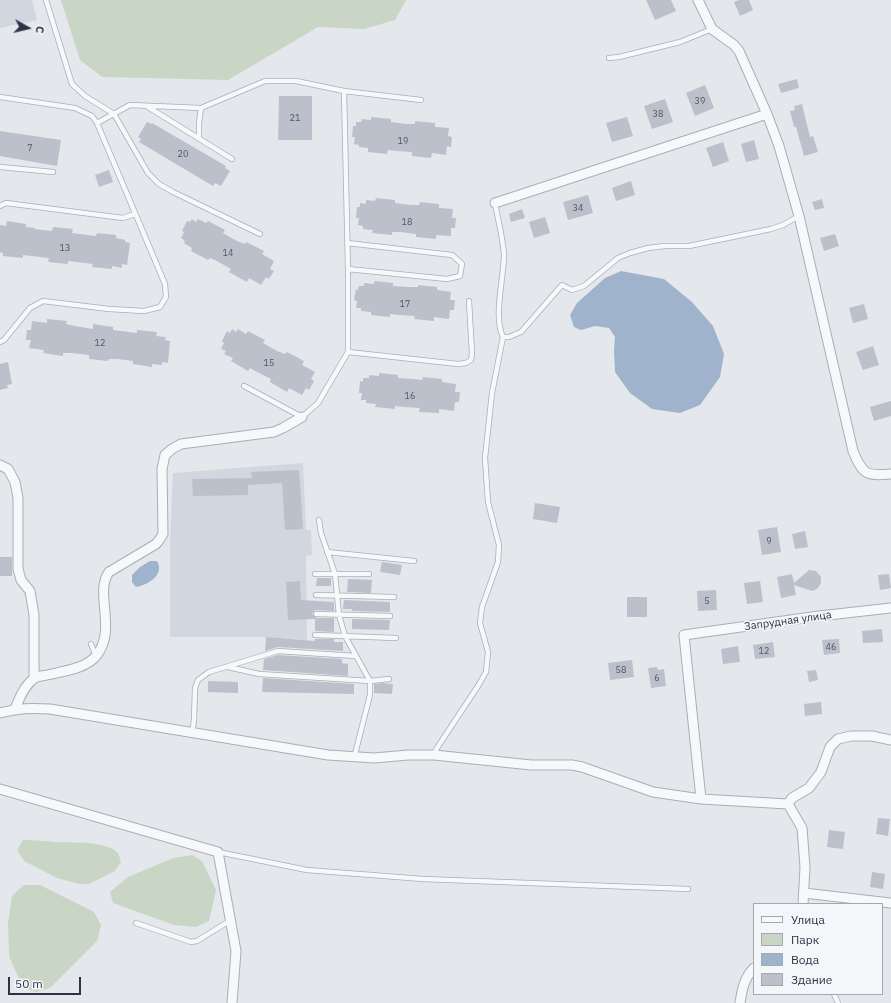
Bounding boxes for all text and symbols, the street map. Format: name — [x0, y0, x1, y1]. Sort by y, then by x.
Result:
north arrow — [8, 8, 48, 48]
text: С — [32, 25, 47, 34]
house number: 39 — [695, 96, 705, 106]
house number: 38 — [653, 109, 663, 119]
house number: 21 — [290, 113, 300, 123]
house number: 19 — [398, 136, 408, 146]
house number: 7 — [27, 143, 33, 153]
house number: 20 — [178, 149, 188, 159]
house number: 34 — [573, 203, 583, 213]
house number: 18 — [402, 217, 412, 227]
house number: 13 — [60, 243, 70, 253]
house number: 14 — [223, 248, 233, 258]
house number: 17 — [400, 299, 410, 309]
house number: 12 — [95, 338, 105, 348]
house number: 15 — [264, 358, 274, 368]
house number: 16 — [405, 391, 415, 401]
house number: 9 — [766, 536, 772, 546]
house number: 5 — [704, 596, 710, 606]
street label: Запрудная улица — [743, 608, 833, 634]
house number: 46 — [826, 642, 836, 652]
house number: 12 — [759, 646, 769, 656]
house number: 58 — [616, 665, 626, 675]
house number: 6 — [654, 673, 660, 683]
legend — [753, 903, 883, 995]
text: Улица — [791, 912, 825, 927]
text: Парк — [791, 932, 819, 947]
text: Вода — [791, 952, 819, 967]
scale bar — [10, 969, 83, 995]
text: Здание — [791, 972, 832, 987]
text: 50 m — [15, 976, 43, 991]

